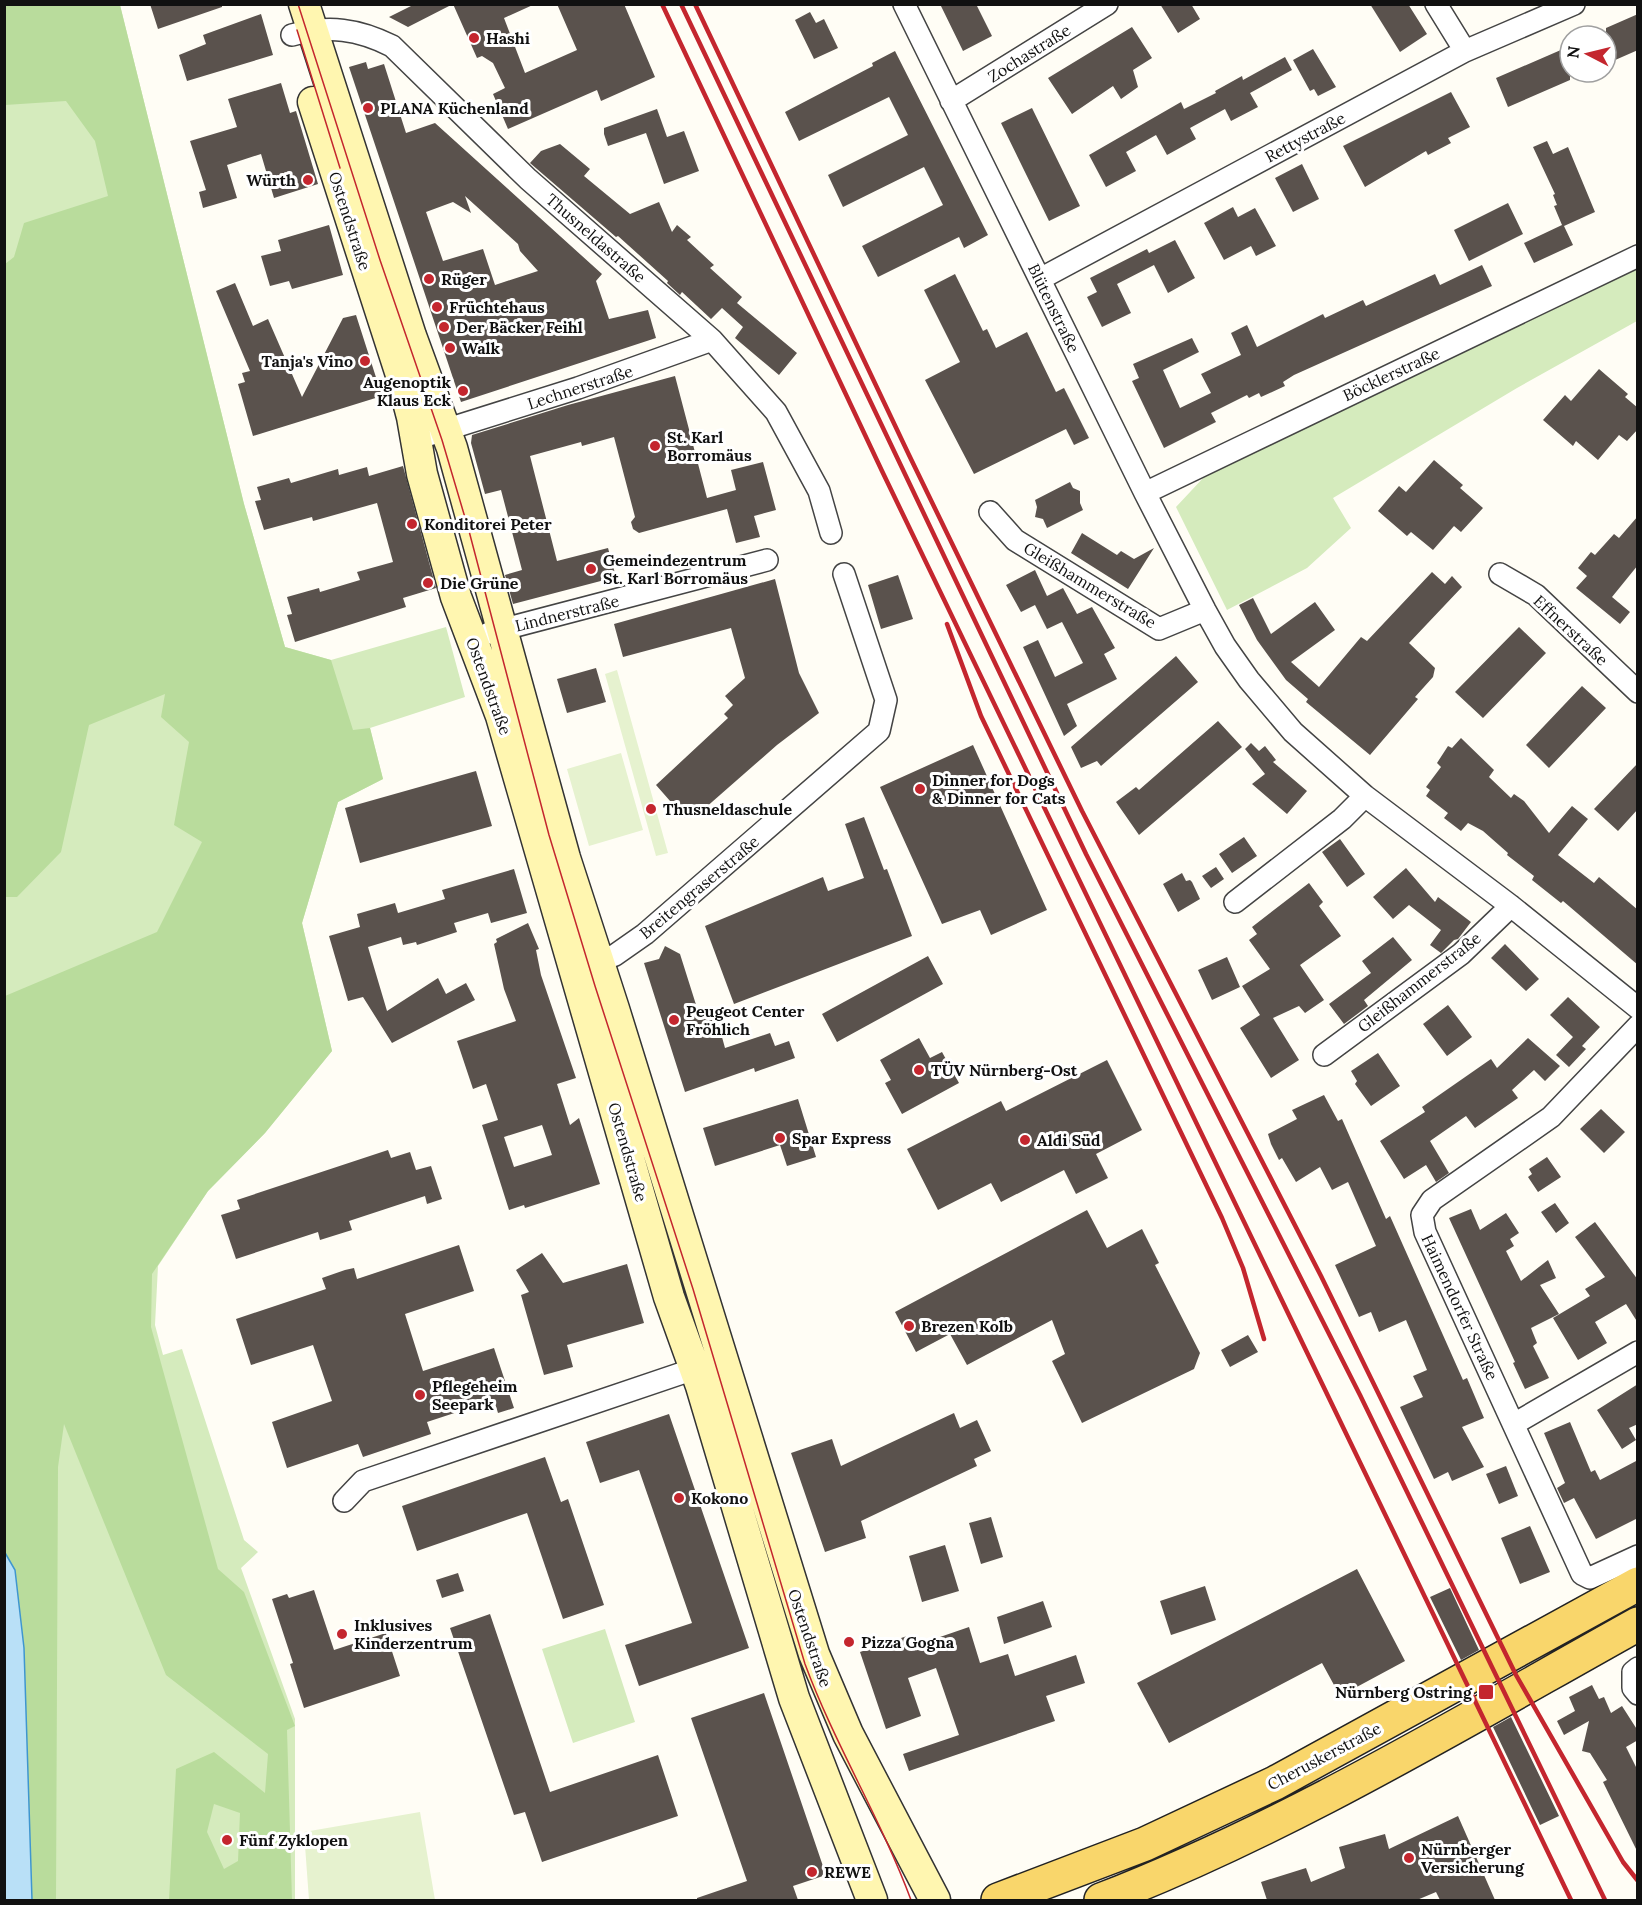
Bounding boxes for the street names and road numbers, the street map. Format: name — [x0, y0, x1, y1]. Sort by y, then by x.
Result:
street label: Zochastraße — [984, 20, 1074, 86]
street label: Rettystraße — [1262, 107, 1349, 166]
street label: Ostendstraße — [325, 169, 375, 273]
street label: Thusneldastraße — [542, 189, 650, 287]
street label: Blütenstraße — [1024, 260, 1084, 356]
street label: Böcklerstraße — [1339, 343, 1443, 405]
street label: Lechnerstraße — [525, 360, 635, 413]
street label: Gleißhammerstraße — [1020, 538, 1160, 633]
street label: Lindnerstraße — [513, 590, 621, 636]
street label: Effnerstraße — [1530, 590, 1613, 670]
street label: Ostendstraße — [462, 634, 516, 738]
street label: Breitengraserstraße — [635, 831, 763, 943]
street label: Gleißhammerstraße — [1353, 927, 1485, 1036]
street label: Ostendstraße — [604, 1100, 652, 1204]
street label: Haimendorfer Straße — [1417, 1231, 1503, 1383]
street label: Ostendstraße — [784, 1586, 836, 1690]
street label: Cheruskerstraße — [1264, 1718, 1384, 1794]

